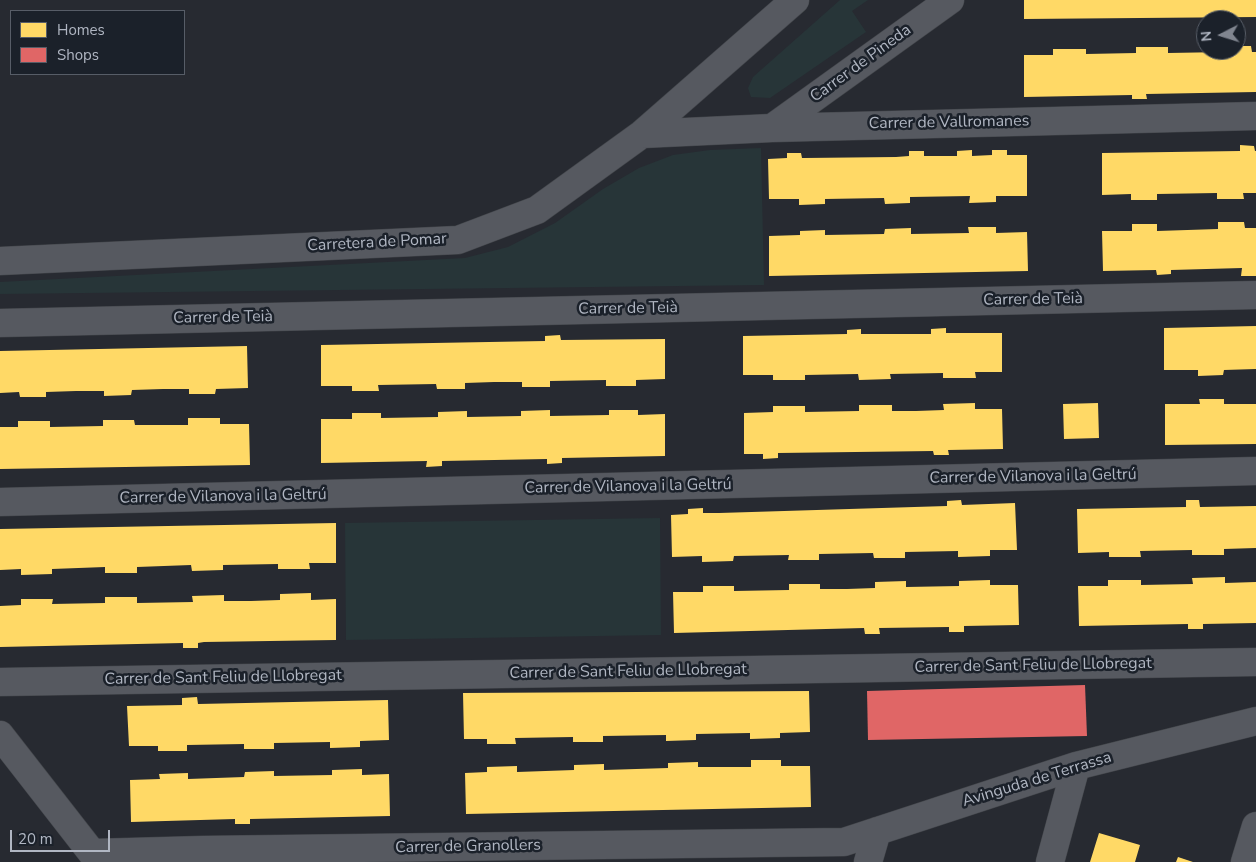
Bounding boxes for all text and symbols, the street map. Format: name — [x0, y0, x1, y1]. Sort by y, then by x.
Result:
legend — [10, 10, 185, 75]
north arrow — [1196, 10, 1246, 60]
text: Homes — [57, 20, 105, 40]
street label: Carrer de Pineda — [807, 21, 915, 107]
text: N — [1197, 30, 1216, 42]
text: Shops — [57, 45, 99, 65]
street label: Carrer de Vallromanes — [868, 112, 1030, 134]
street label: Carretera de Pomar — [307, 230, 447, 256]
street label: Carrer de Teià — [983, 290, 1083, 310]
street label: Carrer de Teià — [578, 299, 678, 319]
street label: Carrer de Teià — [173, 308, 273, 328]
street label: Carrer de Vilanova i la Geltrú — [929, 466, 1137, 488]
street label: Carrer de Vilanova i la Geltrú — [524, 476, 732, 498]
street label: Carrer de Vilanova i la Geltrú — [119, 486, 327, 508]
street label: Carrer de Sant Feliu de Llobregat — [914, 654, 1152, 678]
street label: Carrer de Sant Feliu de Llobregat — [509, 660, 747, 684]
street label: Carrer de Sant Feliu de Llobregat — [104, 666, 342, 690]
street label: Avinguda de Terrassa — [960, 748, 1114, 812]
scale bar — [12, 820, 112, 852]
text: 20 m — [18, 829, 53, 849]
street label: Carrer de Granollers — [395, 836, 541, 858]

